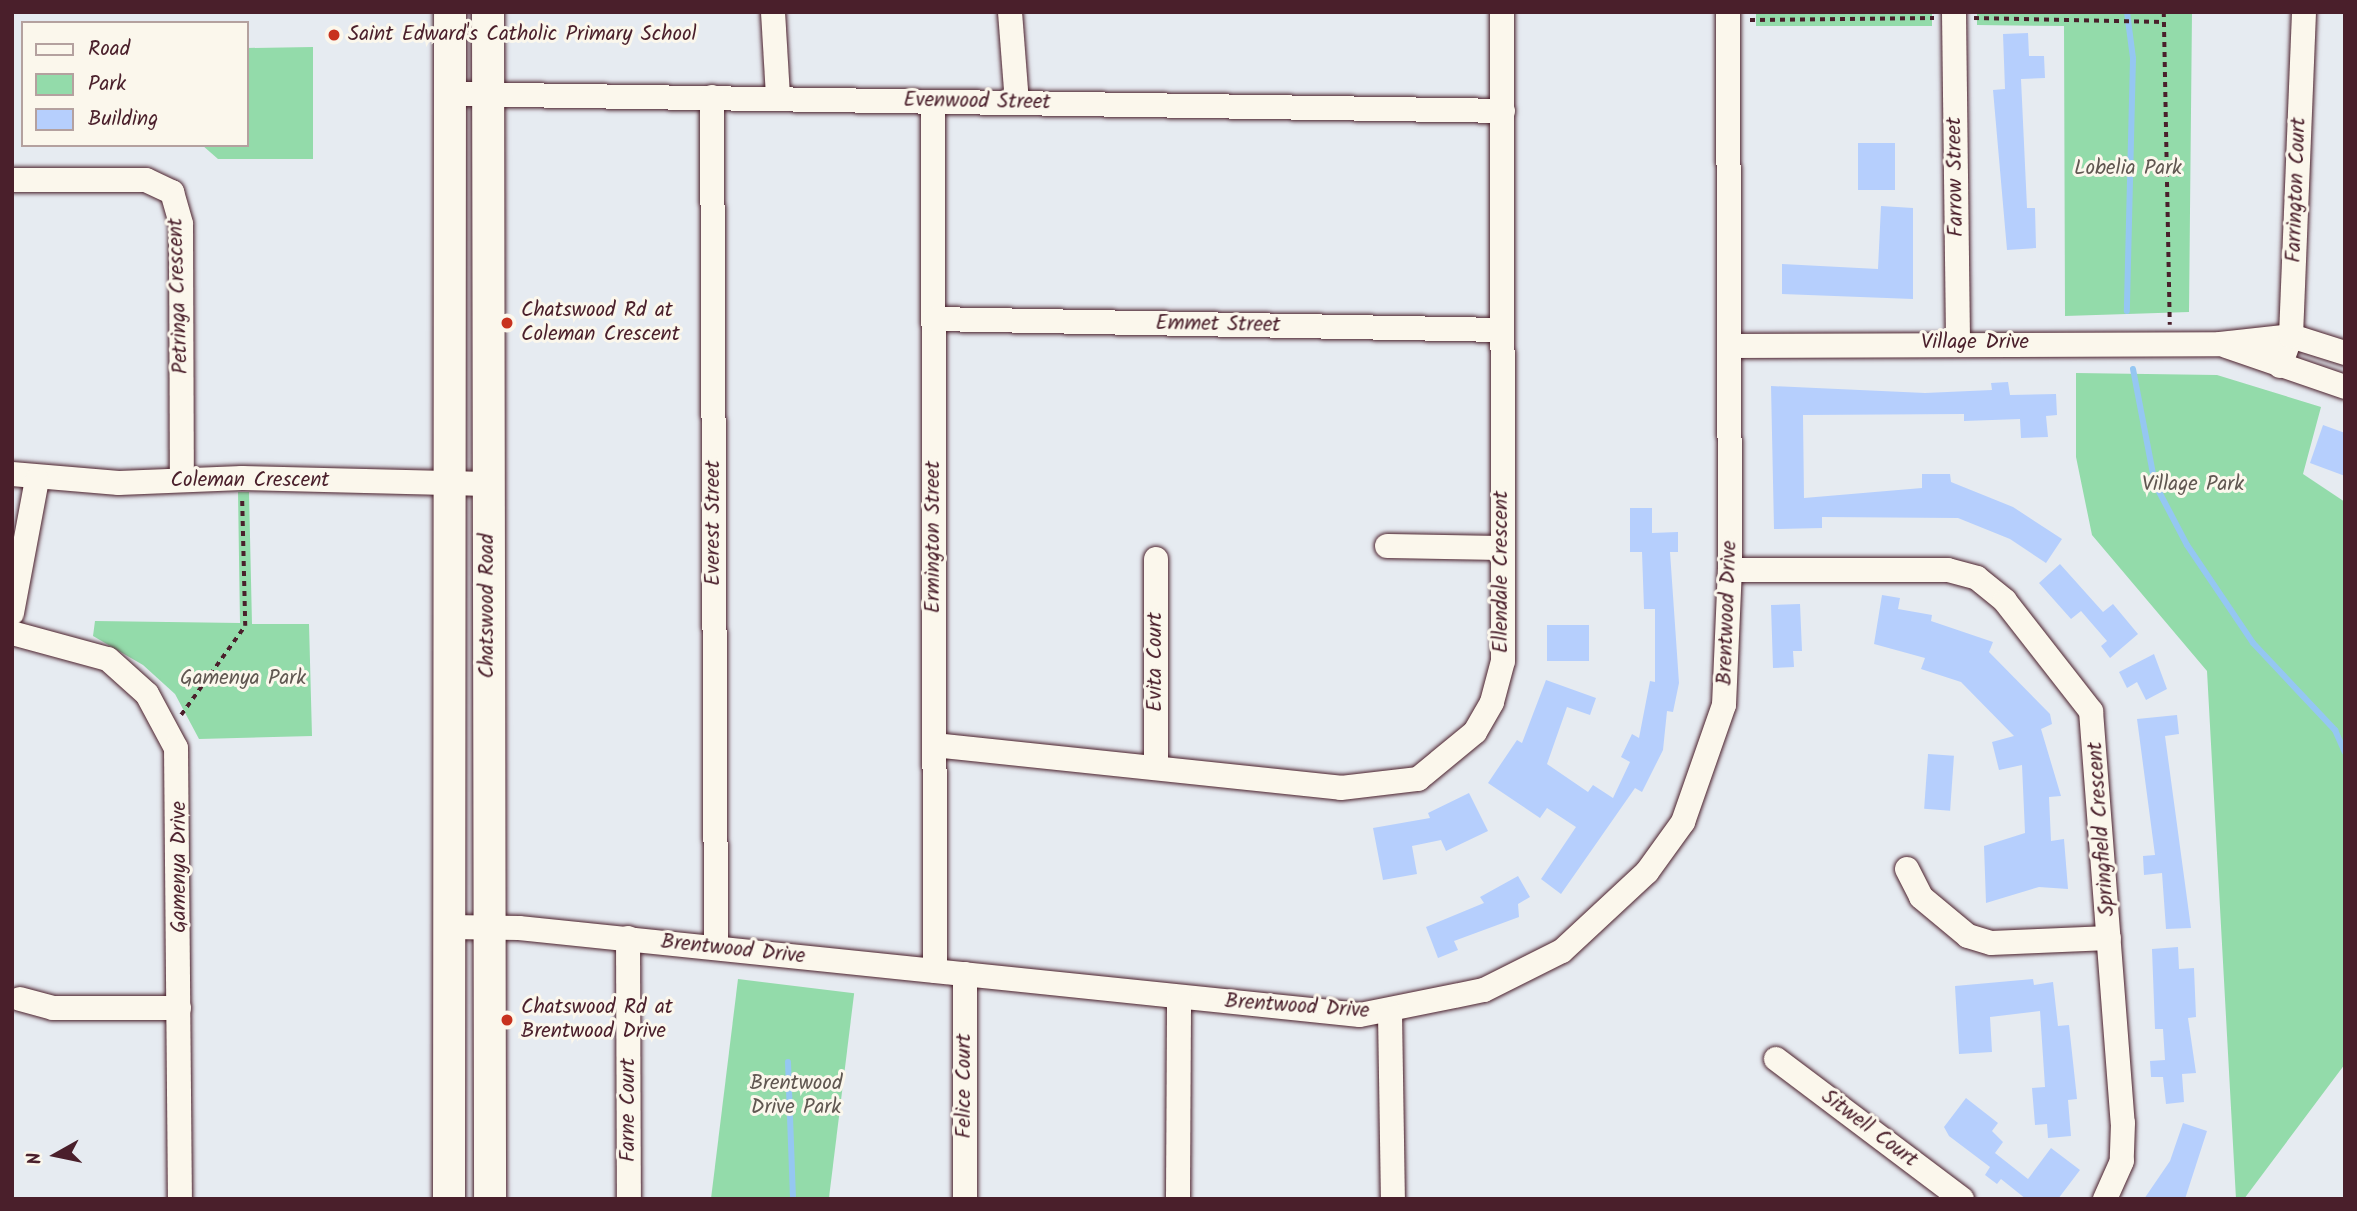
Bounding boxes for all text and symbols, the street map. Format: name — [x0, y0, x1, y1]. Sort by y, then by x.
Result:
legend — [21, 21, 248, 147]
place label: Saint Edward's Catholic Primary School — [348, 22, 697, 48]
marker: Saint Edward's Catholic Primary School — [326, 27, 342, 43]
text: Road — [88, 33, 130, 66]
text: Park — [88, 68, 126, 101]
street label: Evenwood Street — [903, 88, 1051, 116]
text: Building — [88, 103, 158, 136]
street label: Farrow Street — [1942, 117, 1970, 237]
street label: Farrington Court — [2282, 117, 2312, 263]
park label: Lobelia Park — [2074, 156, 2182, 182]
street label: Petringa Crescent — [164, 217, 194, 375]
place label: Chatswood Rd at Coleman Crescent — [521, 298, 680, 348]
street label: Emmet Street — [1155, 311, 1281, 339]
marker: Chatswood Rd at Coleman Crescent — [499, 315, 515, 331]
street label: Village Drive — [1921, 330, 2029, 356]
street label: Everest Street — [701, 460, 727, 586]
street label: Ermington Street — [921, 461, 947, 613]
street label: Coleman Crescent — [171, 468, 329, 494]
park label: Village Park — [2142, 472, 2244, 498]
street label: Ellendale Crescent — [1489, 491, 1515, 653]
street label: Chatswood Road — [475, 534, 501, 678]
street label: Brentwood Drive — [1713, 540, 1743, 686]
street label: Evita Court — [1143, 612, 1169, 712]
park label: Gamenya Park — [180, 666, 306, 692]
street label: Springfield Crescent — [2083, 741, 2121, 917]
street label: Gamenya Drive — [167, 801, 193, 933]
street label: Brentwood Drive — [660, 930, 806, 970]
street label: Brentwood Drive — [1224, 989, 1370, 1025]
place label: Chatswood Rd at Brentwood Drive — [521, 995, 673, 1045]
marker: Chatswood Rd at Brentwood Drive — [499, 1012, 515, 1028]
street label: Felice Court — [952, 1033, 978, 1139]
street label: Farne Court — [616, 1058, 642, 1162]
park label: Brentwood Drive Park — [750, 1071, 842, 1121]
street label: Sitwell Court — [1816, 1085, 1922, 1173]
north arrow — [21, 1120, 91, 1190]
text: N — [20, 1150, 51, 1167]

